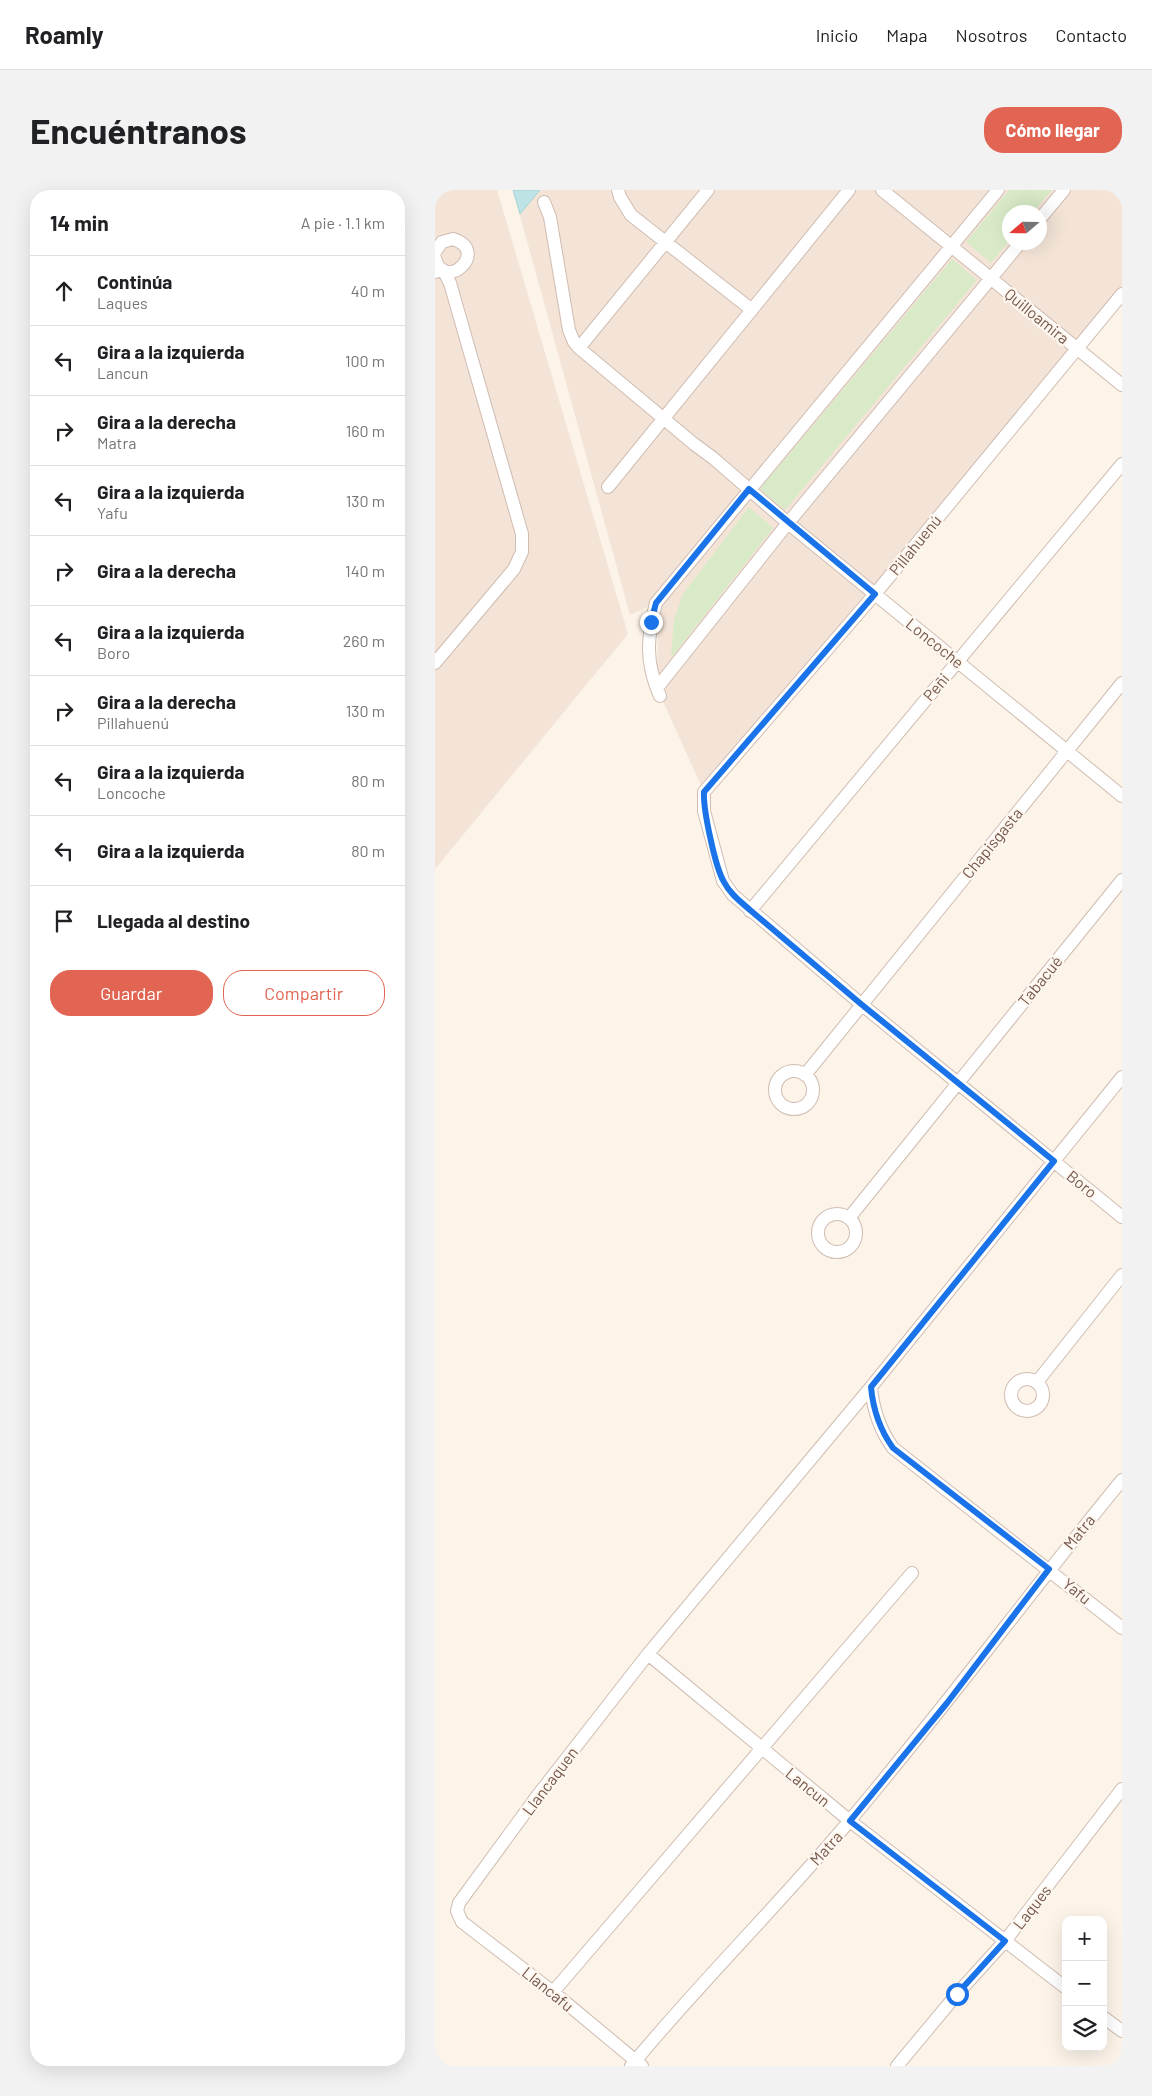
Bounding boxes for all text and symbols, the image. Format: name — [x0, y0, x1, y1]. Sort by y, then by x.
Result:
text: Roamly — [25, 20, 104, 49]
text: Inicio — [816, 24, 858, 46]
text: Mapa — [886, 24, 928, 46]
text: Nosotros — [956, 24, 1027, 46]
text: Contacto — [1055, 24, 1127, 46]
button: Cómo llegar — [984, 107, 1122, 153]
text: Encuéntranos — [30, 109, 247, 151]
north arrow — [1002, 205, 1047, 250]
text: 14 min — [50, 210, 109, 235]
text: A pie · 1.1 km — [301, 213, 385, 232]
text: Continúa — [97, 270, 172, 293]
icon: ahead — [50, 277, 78, 305]
text: 40 m — [351, 281, 385, 300]
street label: Quilloamira — [1001, 284, 1073, 347]
text: Laques — [97, 293, 148, 312]
text: Gira a la izquierda — [97, 340, 245, 363]
icon: left — [50, 347, 78, 375]
text: 100 m — [345, 351, 385, 370]
text: Lancun — [97, 363, 148, 382]
text: Gira a la derecha — [97, 410, 236, 433]
icon: right — [50, 417, 78, 445]
text: 160 m — [346, 421, 385, 440]
text: Matra — [97, 433, 136, 452]
text: Gira a la izquierda — [97, 480, 245, 503]
icon: left — [50, 487, 78, 515]
text: 130 m — [346, 491, 385, 510]
text: Yafu — [97, 503, 128, 522]
street label: Pillahuenú — [885, 511, 945, 579]
icon: right — [50, 557, 78, 585]
text: Gira a la derecha — [97, 559, 236, 582]
text: 140 m — [345, 561, 385, 580]
route end — [640, 611, 663, 634]
street label: Loncoche — [903, 614, 968, 672]
text: Gira a la izquierda — [97, 620, 245, 643]
icon: left — [50, 627, 78, 655]
text: 260 m — [343, 631, 385, 650]
text: Boro — [97, 643, 130, 662]
street label: Peñi — [919, 669, 953, 704]
text: Gira a la derecha — [97, 690, 236, 713]
icon: right — [50, 697, 78, 725]
text: 130 m — [346, 701, 385, 720]
text: Pillahuenú — [97, 713, 169, 732]
text: Gira a la izquierda — [97, 760, 245, 783]
icon: left — [50, 767, 78, 795]
text: 80 m — [351, 771, 385, 790]
text: Loncoche — [97, 783, 166, 802]
street label: Chapisgasta — [957, 803, 1026, 882]
icon: left — [50, 837, 78, 865]
text: Gira a la izquierda — [97, 839, 245, 862]
text: 80 m — [351, 841, 385, 860]
icon: arrive — [50, 907, 78, 935]
text: Llegada al destino — [97, 909, 250, 932]
street label: Tabacué — [1014, 952, 1066, 1010]
button: Guardar — [50, 970, 213, 1016]
button: Compartir — [223, 970, 385, 1016]
street label: Boro — [1063, 1166, 1101, 1201]
street label: Matra — [1059, 1510, 1098, 1553]
street label: Yafu — [1059, 1574, 1095, 1608]
street label: Llancaquen — [518, 1743, 581, 1819]
street label: Lancun — [782, 1763, 834, 1810]
street label: Matra — [805, 1827, 846, 1869]
street label: Laques — [1008, 1881, 1055, 1933]
map controls — [1062, 1916, 1107, 2051]
button: + — [1062, 1916, 1107, 1961]
button: − — [1062, 1961, 1107, 2006]
street label: Llancafu — [519, 1962, 578, 2015]
route start — [946, 1983, 969, 2006]
button: layers — [1062, 2006, 1107, 2051]

